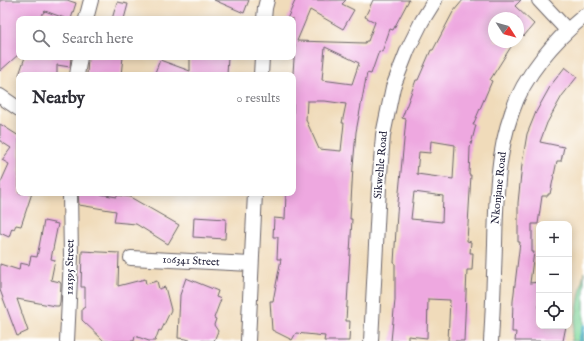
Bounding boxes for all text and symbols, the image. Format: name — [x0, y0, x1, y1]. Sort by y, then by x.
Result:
north arrow — [488, 12, 524, 48]
search box — [16, 16, 296, 60]
icon: search — [30, 27, 52, 49]
text: Search here — [62, 29, 133, 48]
text: Nearby — [32, 88, 85, 109]
text: 0 results — [236, 90, 280, 107]
street label: Sikwehle Road — [371, 131, 391, 199]
street label: Nkonjane Road — [488, 151, 510, 225]
map controls — [536, 221, 572, 329]
button: + — [536, 221, 572, 257]
street label: 121595 Street — [63, 239, 77, 295]
street label: 106341 Street — [162, 253, 220, 270]
button: − — [536, 257, 572, 293]
button: locate — [536, 293, 572, 329]

